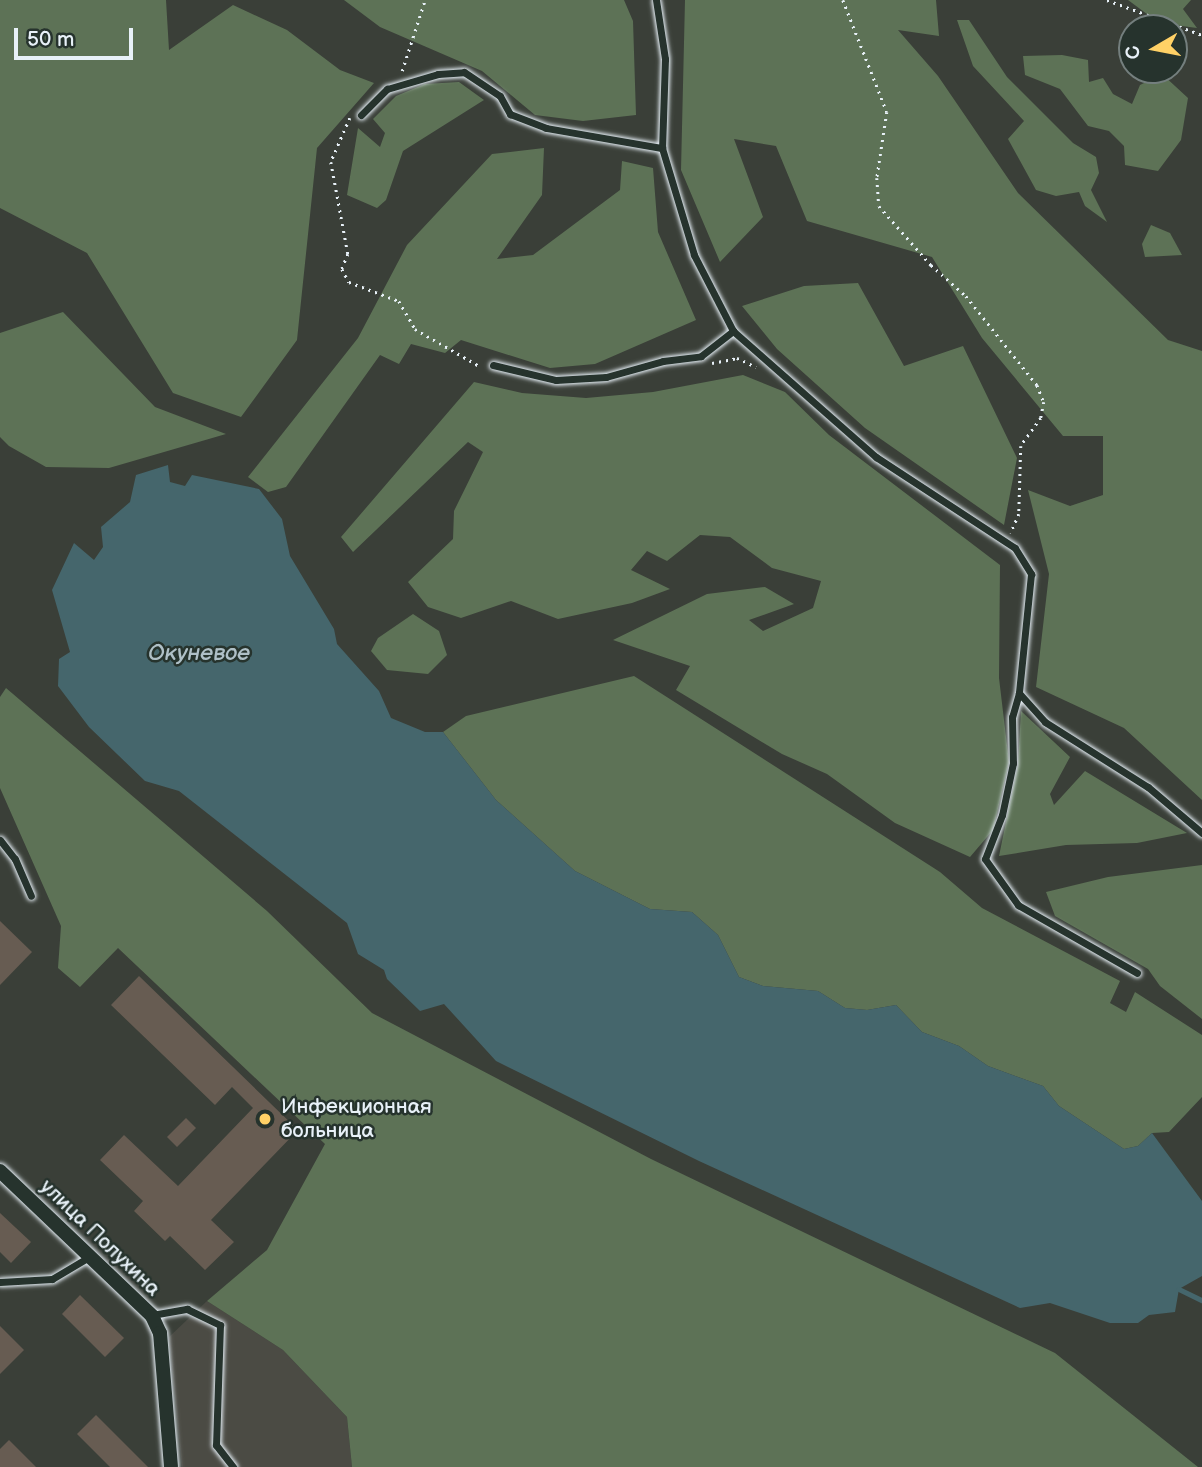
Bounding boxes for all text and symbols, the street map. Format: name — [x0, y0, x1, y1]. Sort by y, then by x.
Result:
scale bar — [18, 14, 136, 58]
north arrow — [1118, 14, 1188, 84]
text: 50 m — [27, 27, 74, 52]
text: С — [1121, 44, 1146, 61]
water label: Окуневое — [148, 639, 250, 667]
place label: Инфекционная больница — [281, 1094, 432, 1144]
marker: Инфекционная больница — [255, 1109, 275, 1129]
street label: улица Полухина — [35, 1174, 165, 1302]

